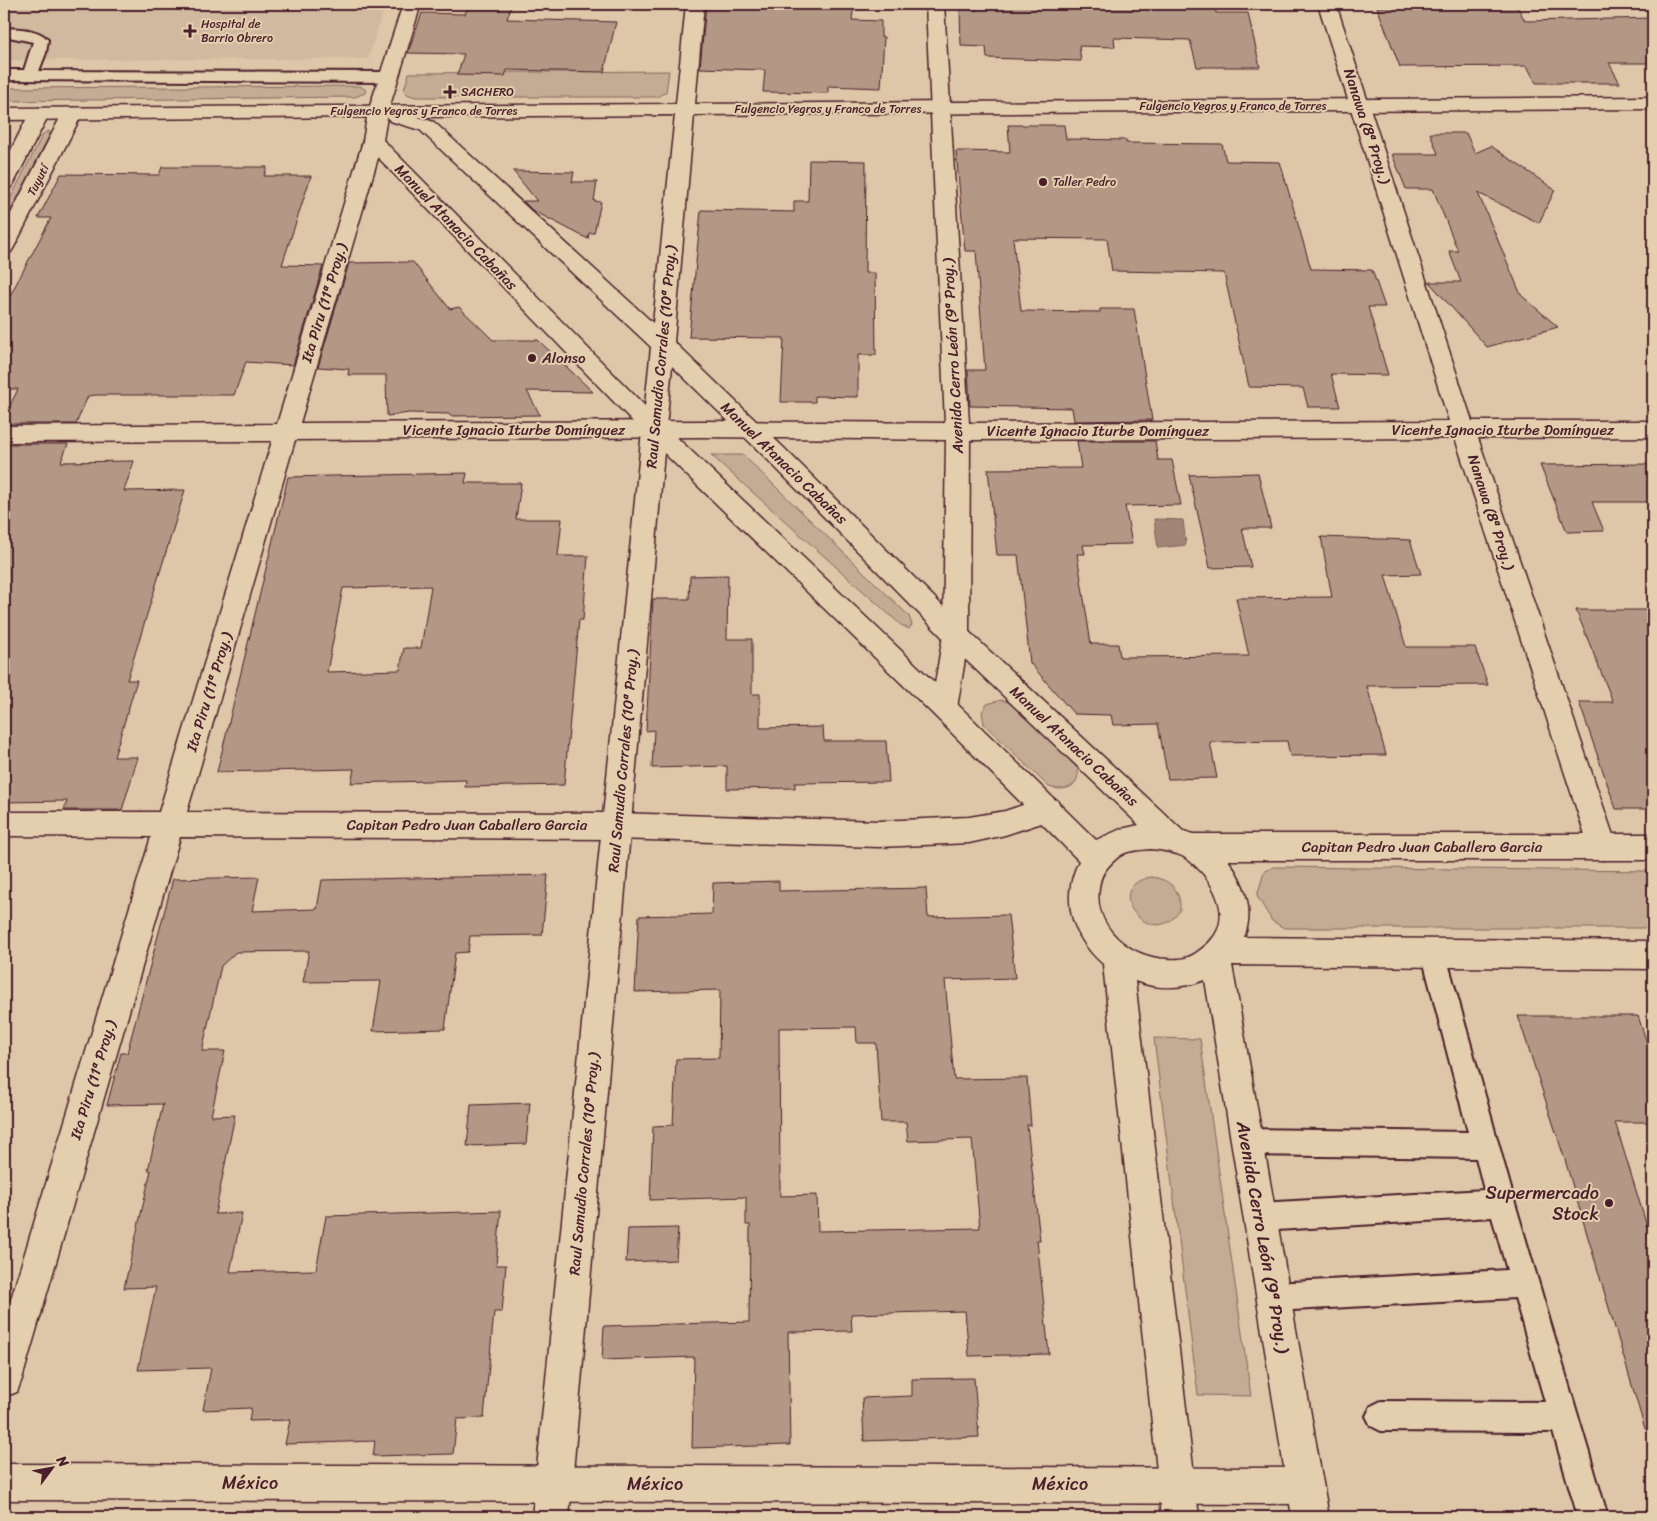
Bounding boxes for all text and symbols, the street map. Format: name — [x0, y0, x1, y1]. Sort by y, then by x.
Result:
place label: Hospital de Barrio Obrero — [201, 13, 273, 49]
marker: Hospital de Barrio Obrero — [183, 24, 197, 38]
street label: Nanawa (8ª Proy.) — [1336, 65, 1398, 188]
place label: SACHERO — [461, 81, 514, 103]
marker: SACHERO — [443, 85, 457, 99]
street label: Fulgencio Yegros y Franco de Torres — [1139, 95, 1327, 117]
street label: Fulgencio Yegros y Franco de Torres — [734, 98, 922, 120]
street label: Fulgencio Yegros y Franco de Torres — [330, 100, 518, 122]
street label: Manuel Atanacio Cabañas — [388, 157, 524, 297]
street label: Tuyutí — [21, 159, 56, 200]
place label: Taller Pedro — [1053, 171, 1116, 193]
marker: Taller Pedro — [1037, 176, 1049, 188]
street label: Ita Piru (11ª Proy.) — [293, 239, 355, 367]
street label: Raul Samudio Corrales (10ª Proy.) — [638, 244, 684, 469]
street label: Avenida Cerro León (9ª Proy.) — [935, 257, 971, 455]
place label: Alonso — [541, 345, 586, 371]
marker: Alonso — [526, 352, 538, 364]
street label: Manuel Atanacio Cabañas — [714, 395, 854, 531]
street label: Vicente Ignacio Iturbe Domínguez — [403, 417, 626, 443]
street label: Vicente Ignacio Iturbe Domínguez — [1392, 417, 1615, 443]
street label: Vicente Ignacio Iturbe Domínguez — [987, 418, 1210, 444]
street label: Nanawa (8ª Proy.) — [1460, 451, 1522, 574]
street label: Ita Piru (11ª Proy.) — [178, 628, 240, 756]
street label: Raul Samudio Corrales (10ª Proy.) — [600, 648, 646, 873]
street label: Manuel Atanacio Cabañas — [1004, 679, 1145, 813]
street label: Capitan Pedro Juan Caballero Garcia — [347, 812, 588, 838]
street label: Capitan Pedro Juan Caballero Garcia — [1302, 834, 1543, 860]
street label: Ita Piru (11ª Proy.) — [62, 1016, 124, 1144]
street label: Raul Samudio Corrales (10ª Proy.) — [561, 1051, 607, 1276]
street label: Avenida Cerro León (9ª Proy.) — [1227, 1118, 1299, 1357]
place label: Supermercado Stock — [1485, 1177, 1599, 1230]
marker: Supermercado Stock — [1603, 1197, 1615, 1209]
north arrow — [28, 1444, 78, 1494]
text: N — [49, 1450, 76, 1472]
street label: México — [222, 1467, 278, 1499]
street label: México — [627, 1468, 683, 1500]
street label: México — [1032, 1468, 1088, 1500]

